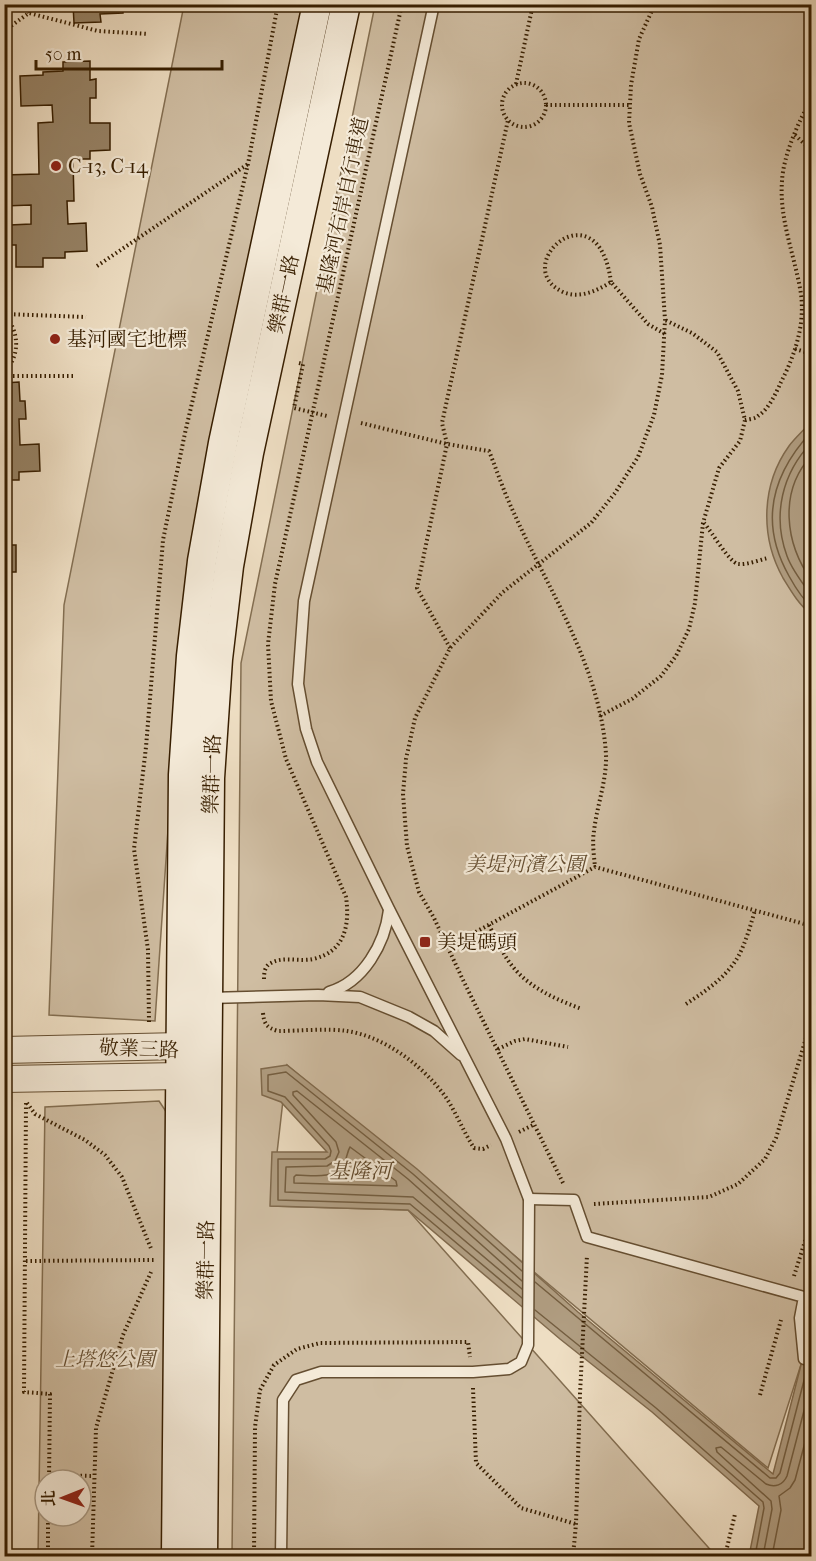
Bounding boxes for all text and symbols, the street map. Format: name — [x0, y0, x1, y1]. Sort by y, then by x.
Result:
scale bar — [36, 33, 222, 71]
text: 50 m — [45, 44, 82, 65]
street label: 基隆河右岸自行車道 — [313, 115, 373, 295]
place label: C-13, C-14 — [68, 155, 149, 178]
marker: C-13, C-14 — [49, 159, 63, 173]
street label: 樂群一路 — [264, 252, 304, 336]
place label: 基河國宅地標 — [67, 328, 187, 351]
marker: 基河國宅地標 — [48, 332, 62, 346]
street label: 樂群一路 — [199, 734, 225, 814]
park label: 美堤河濱公園 — [465, 853, 588, 876]
place label: 美堤碼頭 — [437, 931, 517, 954]
marker: 美堤碼頭 — [418, 935, 432, 949]
street label: 敬業三路 — [99, 1036, 179, 1062]
water label: 基隆河 — [329, 1159, 395, 1183]
street label: 樂群一路 — [194, 1220, 218, 1300]
park label: 上塔悠公園 — [55, 1348, 158, 1371]
north arrow — [33, 1468, 93, 1528]
text: 北 — [39, 1490, 58, 1506]

